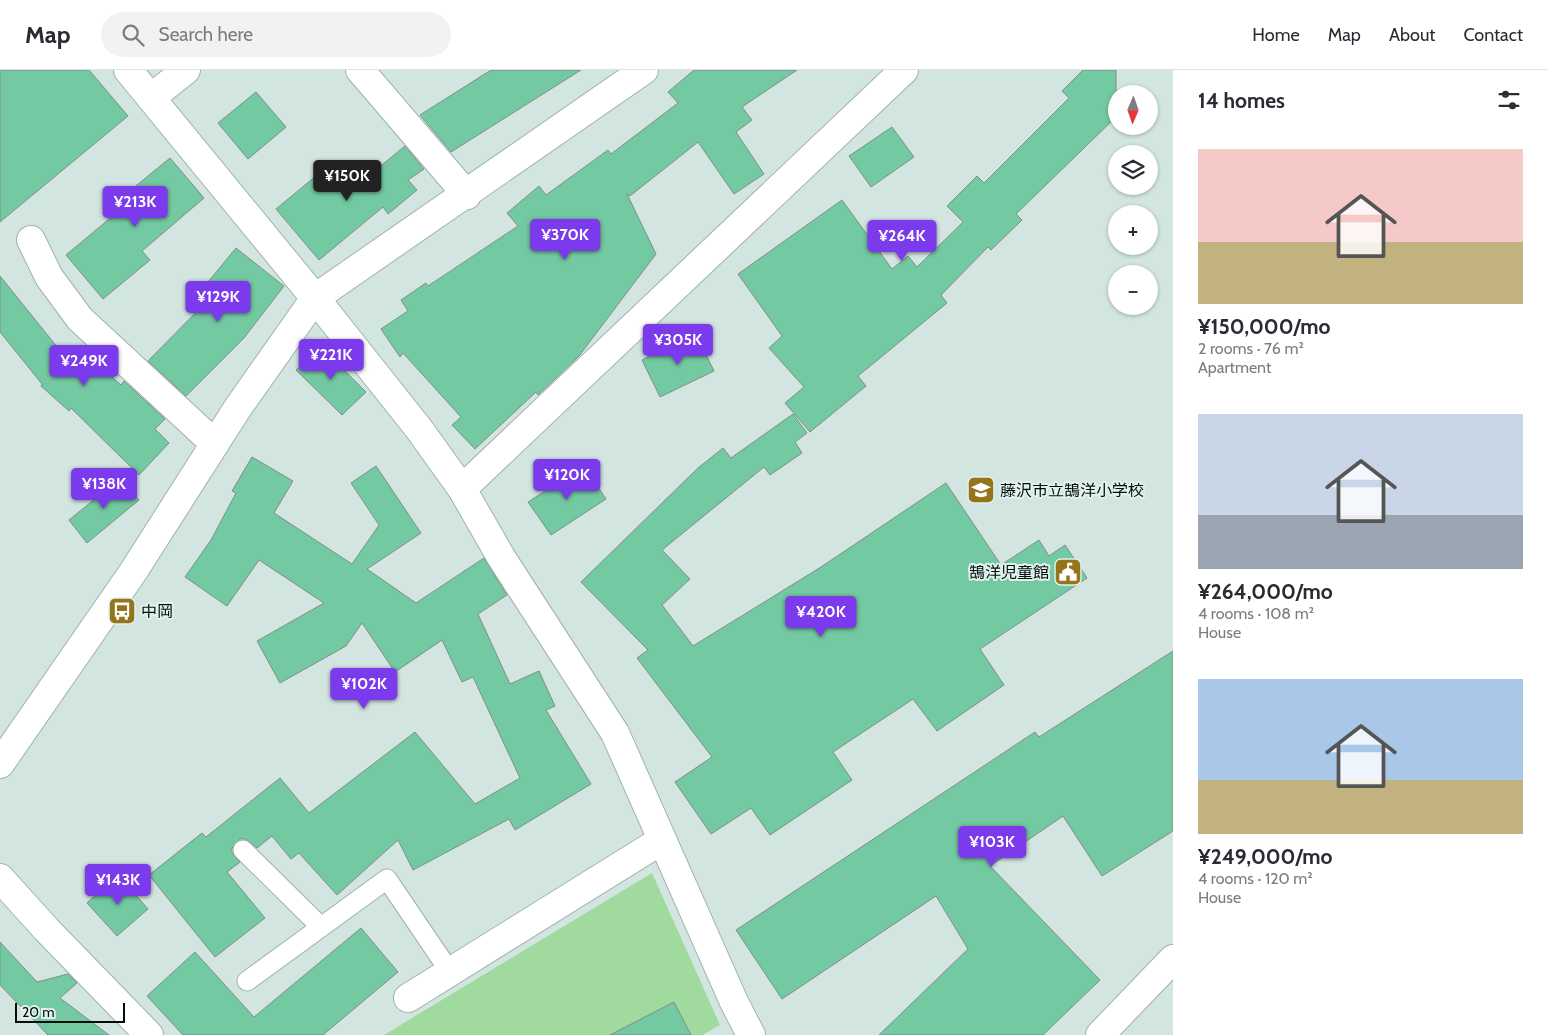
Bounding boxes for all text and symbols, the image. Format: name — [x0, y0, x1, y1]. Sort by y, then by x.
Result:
search box — [101, 12, 451, 57]
text: Map — [25, 20, 71, 49]
icon: search — [119, 21, 147, 49]
text: Search here — [159, 23, 253, 46]
text: Home — [1252, 24, 1300, 46]
text: Map — [1328, 24, 1361, 46]
text: About — [1389, 24, 1435, 46]
text: Contact — [1463, 24, 1523, 46]
north arrow — [1108, 85, 1158, 135]
map controls — [1108, 85, 1158, 315]
icon: filters — [1495, 86, 1523, 114]
text: 14 homes — [1198, 88, 1285, 113]
button: layers — [1108, 145, 1158, 195]
pin: ¥150K — [312, 160, 382, 202]
text: ¥150K — [324, 166, 370, 185]
icon: home — [1316, 181, 1406, 271]
pin: ¥213K — [100, 186, 170, 228]
text: ¥213K — [114, 192, 156, 211]
button: + — [1108, 205, 1158, 255]
pin: ¥370K — [530, 218, 600, 261]
pin: ¥264K — [867, 220, 937, 262]
text: ¥370K — [541, 225, 589, 244]
text: ¥264K — [878, 226, 926, 245]
button: − — [1108, 265, 1158, 315]
pin: ¥129K — [183, 280, 253, 323]
text: ¥129K — [196, 287, 240, 306]
text: ¥150,000/mo — [1198, 314, 1330, 339]
pin: ¥305K — [643, 324, 713, 366]
text: ¥305K — [654, 330, 702, 349]
pin: ¥221K — [296, 338, 366, 381]
text: 2 rooms · 76 m² — [1198, 339, 1304, 358]
pin: ¥249K — [49, 344, 119, 387]
text: ¥221K — [310, 345, 352, 364]
text: ¥249K — [60, 351, 108, 370]
text: Apartment — [1198, 358, 1271, 377]
icon: home — [1316, 446, 1406, 536]
pin: ¥120K — [532, 458, 602, 501]
text: ¥120K — [544, 465, 590, 484]
pin: ¥138K — [69, 468, 139, 510]
text: ¥138K — [82, 474, 126, 493]
school or university icon: 藤沢市立鵠洋小学校 — [966, 475, 996, 505]
place label: 藤沢市立鵠洋小学校 — [1000, 481, 1144, 500]
public building icon: 鵠洋児童館 — [1053, 557, 1083, 587]
place label: 鵠洋児童館 — [969, 563, 1049, 582]
text: ¥264,000/mo — [1198, 579, 1333, 604]
bus stop icon: 中岡 — [107, 596, 137, 626]
pin: ¥420K — [786, 596, 856, 638]
place label: 中岡 — [141, 602, 173, 621]
text: ¥420K — [796, 602, 846, 621]
text: 4 rooms · 108 m² — [1198, 604, 1314, 623]
text: House — [1198, 623, 1241, 642]
pin: ¥102K — [329, 668, 399, 710]
text: ¥102K — [341, 674, 387, 693]
icon: home — [1316, 711, 1406, 801]
pin: ¥103K — [957, 826, 1027, 868]
text: ¥103K — [969, 832, 1015, 851]
text: ¥249,000/mo — [1198, 844, 1332, 869]
pin: ¥143K — [83, 864, 153, 906]
text: 4 rooms · 120 m² — [1198, 869, 1313, 888]
text: ¥143K — [96, 870, 140, 889]
text: House — [1198, 888, 1241, 907]
scale bar — [15, 1000, 125, 1023]
text: 20 m — [22, 1003, 55, 1021]

